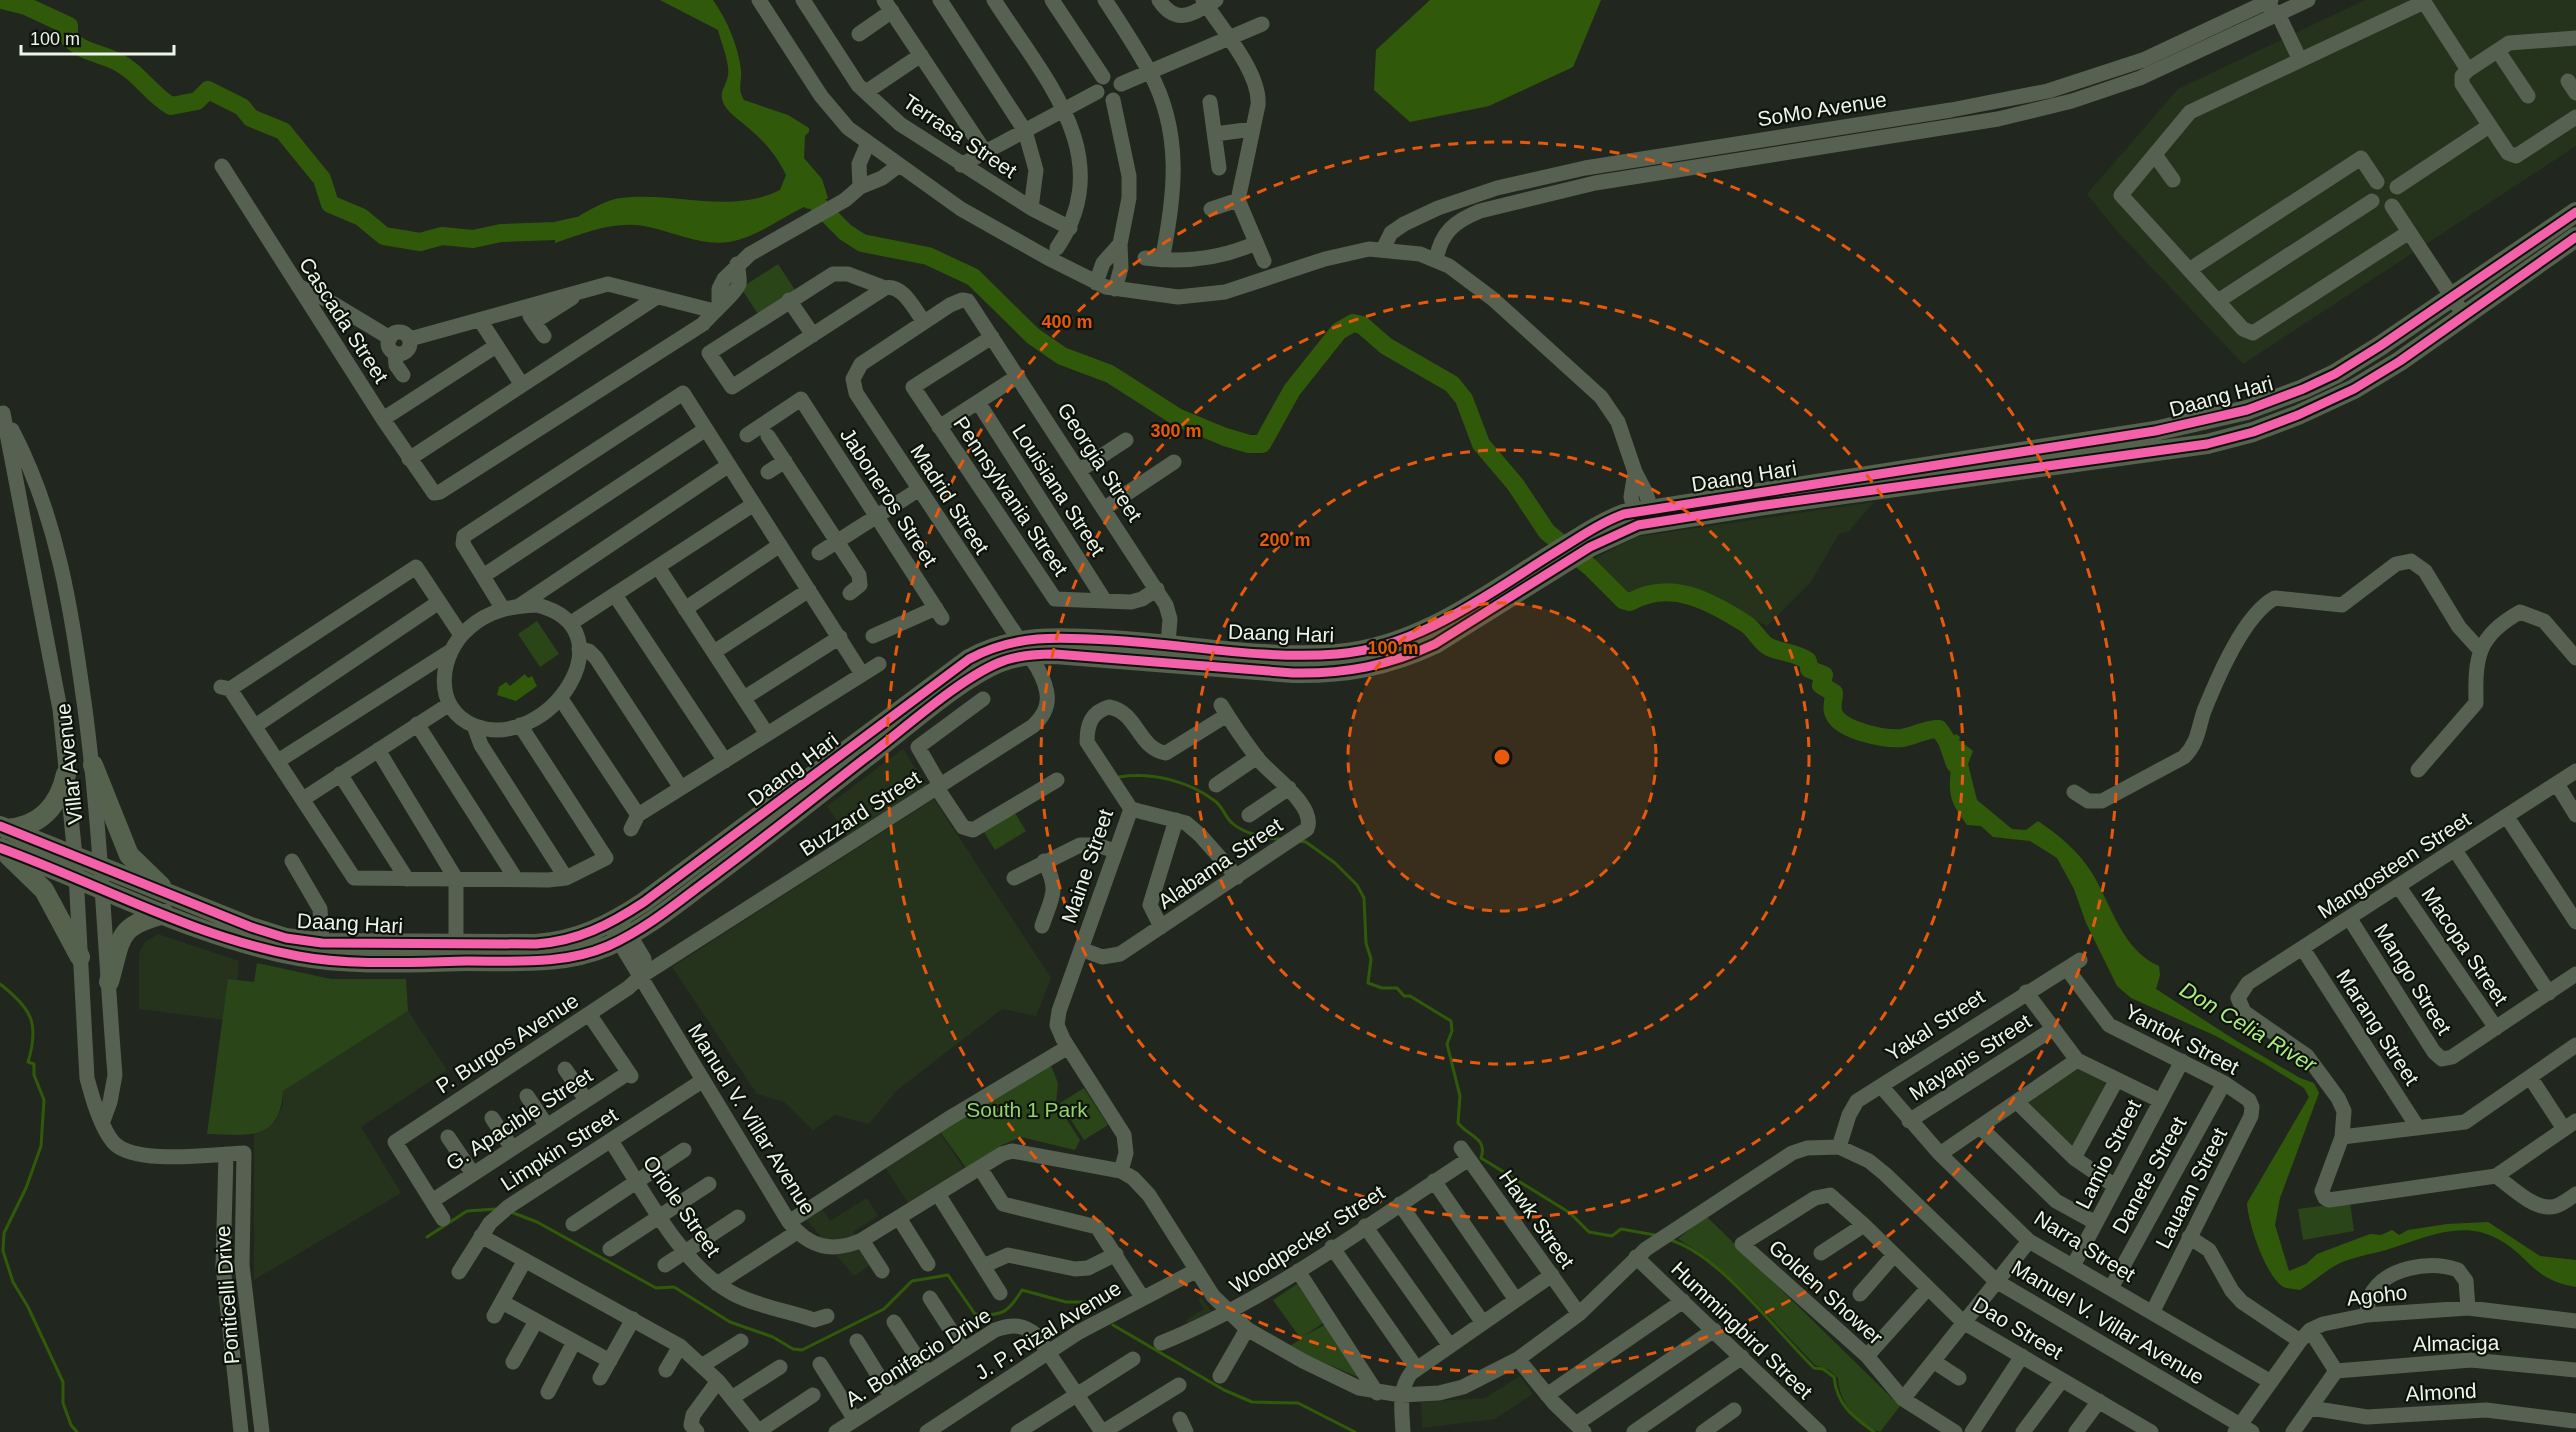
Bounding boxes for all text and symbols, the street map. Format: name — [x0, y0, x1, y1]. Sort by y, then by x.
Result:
scale bar — [21, 18, 174, 56]
text: 100 m — [30, 29, 80, 49]
street label: SoMo Avenue — [1756, 87, 1888, 131]
street label: Terrasa Street — [899, 90, 1021, 182]
street label: Cascada Street — [295, 253, 393, 387]
text: 400 m — [1041, 312, 1093, 332]
street label: Daang Hari — [2167, 371, 2275, 421]
street label: Georgia Street — [1053, 398, 1147, 526]
street label: Pennsylvania Street — [949, 412, 1073, 580]
street label: Louisiana Street — [1008, 420, 1110, 560]
text: 300 m — [1150, 421, 1202, 441]
street label: Jaboneros Street — [836, 424, 942, 570]
street label: Madrid Street — [906, 440, 994, 558]
street label: Daang Hari — [1690, 456, 1798, 496]
text: 200 m — [1259, 530, 1311, 550]
street label: Daang Hari — [1228, 620, 1334, 646]
text: 100 m — [1367, 638, 1419, 658]
street label: Villar Avenue — [51, 702, 87, 826]
street label: Daang Hari — [744, 728, 842, 810]
centre of rings — [1492, 747, 1512, 767]
street label: Buzzard Street — [795, 765, 925, 860]
street label: Maine Street — [1057, 806, 1117, 926]
street label: Mangosteen Street — [2313, 807, 2475, 923]
street label: Alabama Street — [1154, 813, 1287, 913]
street label: Macopa Street — [2417, 883, 2513, 1009]
street label: Daang Hari — [296, 909, 404, 937]
street label: Mango Street — [2370, 919, 2456, 1039]
street label: Marang Street — [2332, 965, 2424, 1089]
water label: Don Celia River — [2176, 977, 2322, 1078]
street label: Yakal Street — [1881, 985, 1989, 1065]
street label: P. Burgos Avenue — [432, 988, 582, 1098]
street label: Yantok Street — [2121, 999, 2243, 1079]
street label: Mayapis Street — [1905, 1009, 2035, 1105]
street label: Manuel V. Villar Avenue — [684, 1020, 820, 1218]
street label: G. Apacible Street — [442, 1063, 596, 1175]
street label: Lamio Street — [2071, 1096, 2145, 1212]
park label: South 1 Park — [966, 1098, 1088, 1121]
street label: Limpkin Street — [496, 1103, 622, 1195]
street label: Danete Street — [2108, 1113, 2191, 1237]
street label: Lauaan Street — [2151, 1124, 2231, 1252]
street label: Oriole Street — [639, 1151, 725, 1261]
street label: Hawk Street — [1495, 1166, 1579, 1273]
street label: Woodpecker Street — [1226, 1180, 1389, 1297]
street label: Narra Street — [2030, 1206, 2140, 1286]
street label: Ponticelli Drive — [211, 1225, 243, 1365]
street label: Golden Shower — [1765, 1235, 1887, 1349]
street label: Manuel V. Villar Avenue — [2008, 1255, 2208, 1389]
street label: Hummingbird Street — [1667, 1257, 1817, 1403]
street label: J. P. Rizal Avenue — [971, 1276, 1125, 1384]
street label: Agoho — [2346, 1280, 2408, 1310]
street label: Dao Street — [1969, 1292, 2067, 1364]
street label: A. Bonifacio Drive — [841, 1303, 995, 1411]
street label: Almaciga — [2413, 1331, 2500, 1355]
street label: Almond — [2405, 1379, 2477, 1405]

